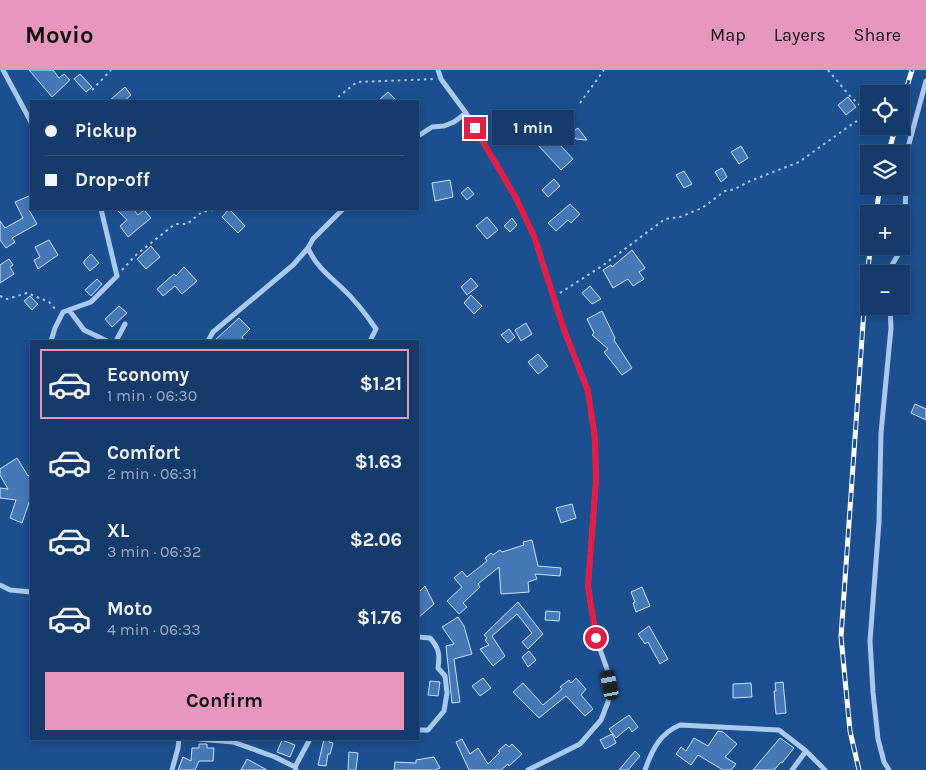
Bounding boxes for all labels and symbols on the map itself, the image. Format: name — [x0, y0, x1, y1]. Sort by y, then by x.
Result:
callout: 1 min — [492, 110, 575, 146]
route end — [464, 117, 486, 139]
route start — [585, 627, 607, 649]
car — [599, 669, 620, 701]

